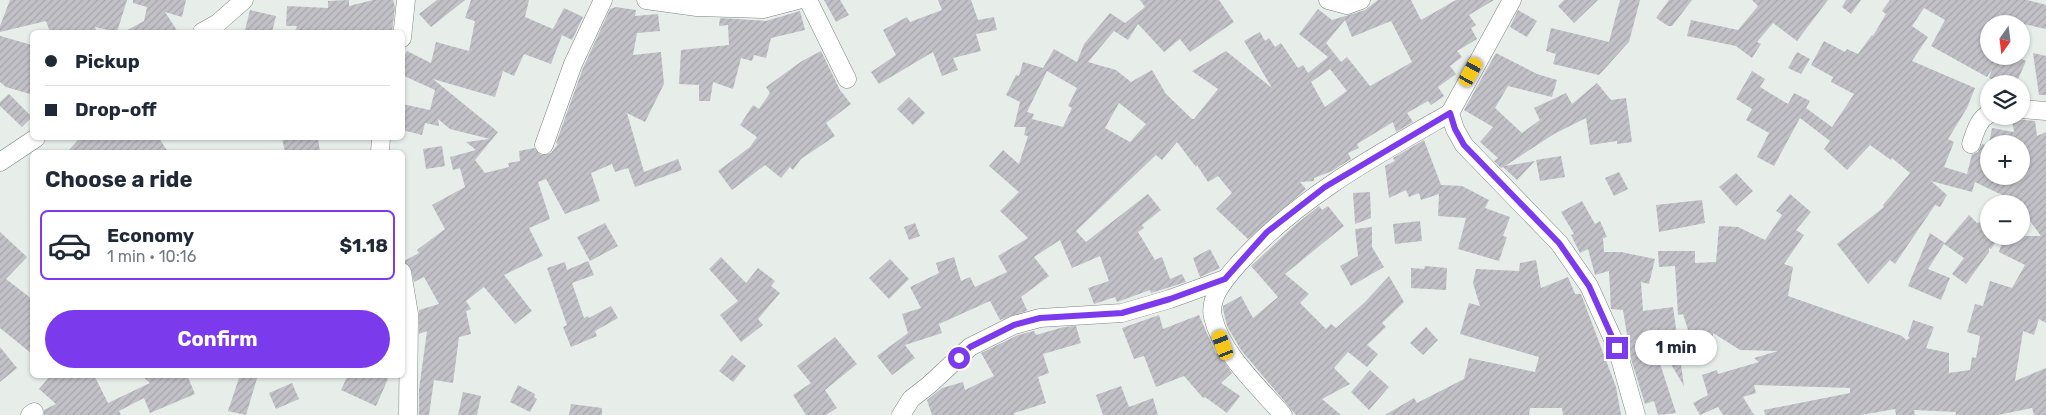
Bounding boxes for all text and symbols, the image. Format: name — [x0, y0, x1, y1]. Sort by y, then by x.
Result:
north arrow — [1980, 15, 2030, 65]
map controls — [1980, 15, 2030, 245]
text: Pickup — [75, 50, 140, 73]
car — [1457, 55, 1484, 89]
button: layers — [1980, 75, 2030, 125]
text: Drop-off — [75, 98, 157, 121]
button: + — [1980, 135, 2030, 185]
text: Choose a ride — [45, 166, 192, 193]
button: − — [1980, 195, 2030, 245]
icon: car — [47, 223, 92, 268]
text: Economy — [107, 224, 194, 247]
text: $1.18 — [339, 234, 388, 257]
text: 1 min · 10:16 — [107, 247, 196, 266]
button: Confirm — [45, 310, 390, 368]
car — [1210, 328, 1235, 362]
callout: 1 min — [1634, 330, 1717, 366]
route end — [1606, 337, 1628, 359]
text: 1 min — [1656, 338, 1696, 357]
route start — [948, 347, 970, 369]

